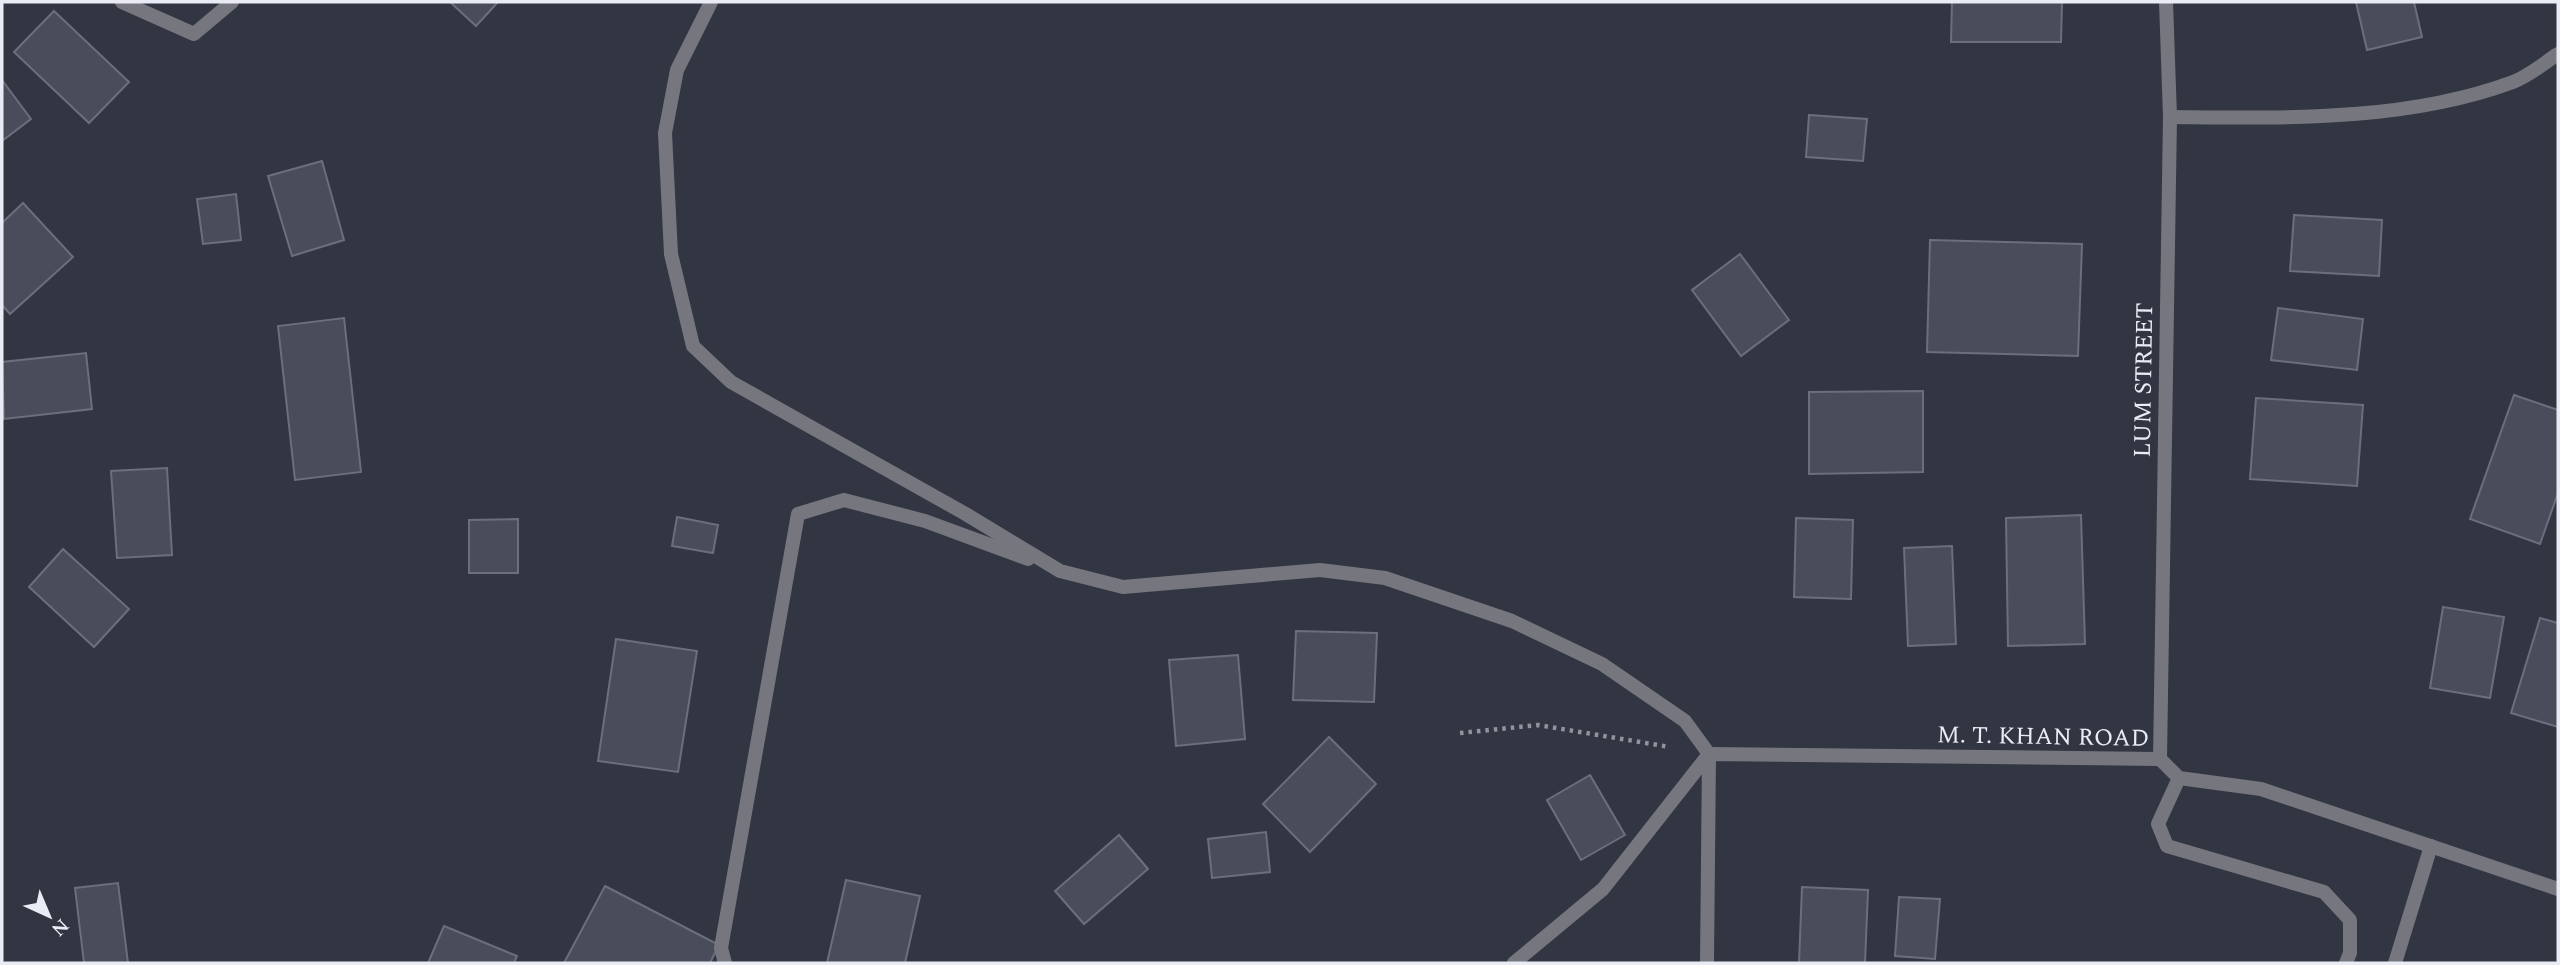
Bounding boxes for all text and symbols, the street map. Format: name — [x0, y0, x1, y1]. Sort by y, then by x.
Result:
street label: LUM STREET — [2125, 302, 2163, 458]
street label: M. T. KHAN ROAD — [1937, 717, 2149, 757]
north arrow — [14, 881, 84, 951]
text: N — [44, 911, 75, 943]

